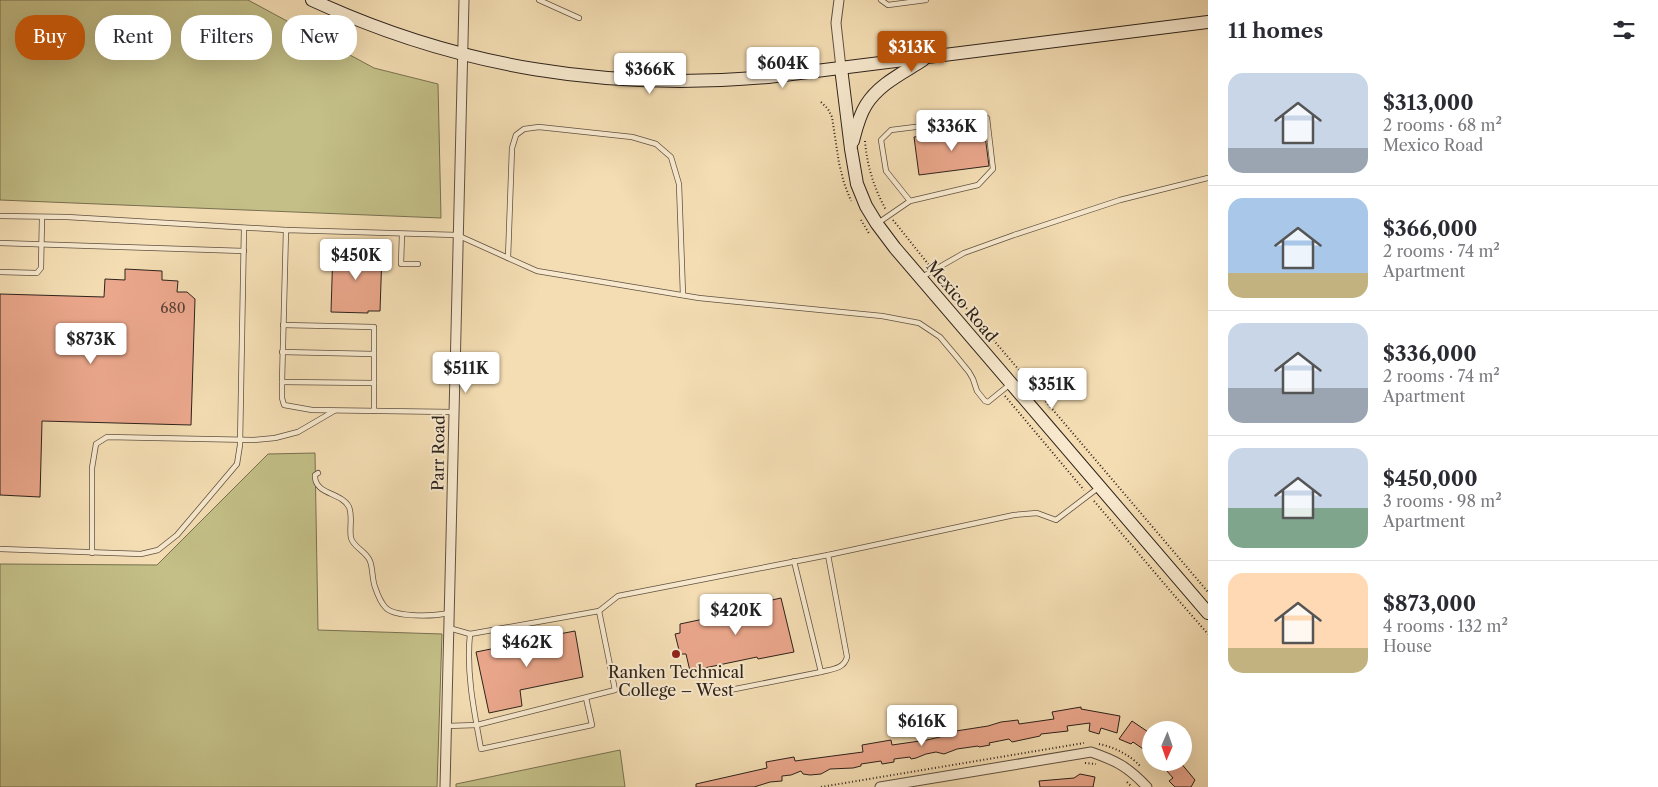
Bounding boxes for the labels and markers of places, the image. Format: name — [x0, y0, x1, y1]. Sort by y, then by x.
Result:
pin: $313K — [877, 30, 947, 73]
pin: $604K — [748, 46, 818, 89]
pin: $366K — [615, 52, 685, 95]
pin: $336K — [917, 110, 987, 152]
pin: $450K — [321, 238, 391, 281]
pin: $873K — [56, 322, 126, 365]
pin: $511K — [431, 352, 501, 394]
pin: $351K — [1017, 368, 1087, 410]
pin: $420K — [701, 594, 771, 636]
pin: $462K — [492, 626, 562, 668]
marker: Ranken Technical College – West — [670, 648, 682, 660]
place label: Ranken Technical College – West — [608, 662, 744, 700]
pin: $616K — [887, 704, 957, 747]

